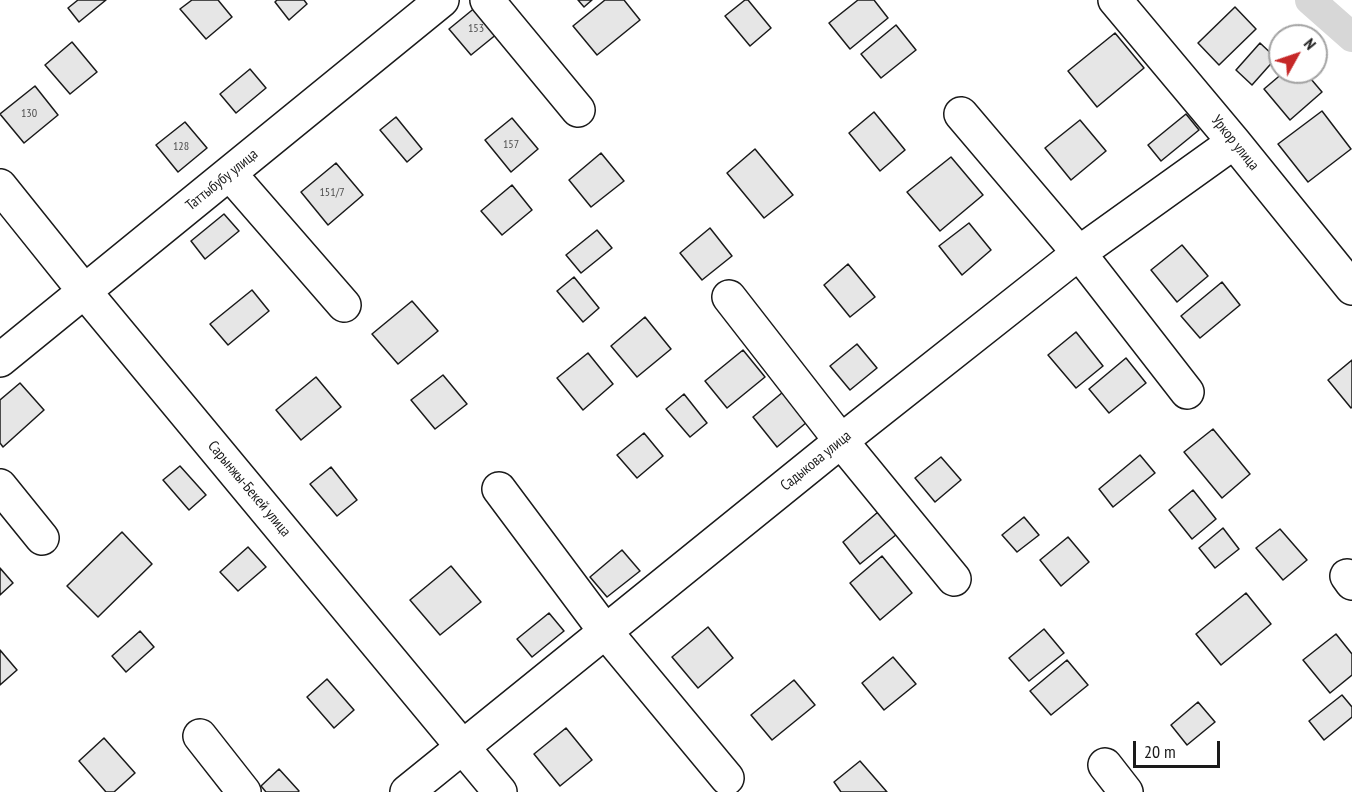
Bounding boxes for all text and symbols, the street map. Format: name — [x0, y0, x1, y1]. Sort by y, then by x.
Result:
house number: 153 — [468, 22, 484, 36]
north arrow — [1268, 24, 1328, 84]
text: N — [1300, 34, 1321, 53]
house number: 130 — [21, 107, 37, 121]
street label: Уркор улица — [1207, 112, 1263, 174]
house number: 157 — [503, 138, 519, 152]
house number: 128 — [173, 140, 189, 154]
street label: Таттыбубу улица — [182, 145, 262, 215]
house number: 151/7 — [319, 186, 345, 200]
street label: Садыкова улица — [777, 427, 855, 495]
street label: Сарынжы-Бекей улица — [204, 437, 294, 541]
scale bar — [1136, 729, 1223, 767]
text: 20 m — [1144, 740, 1176, 763]

